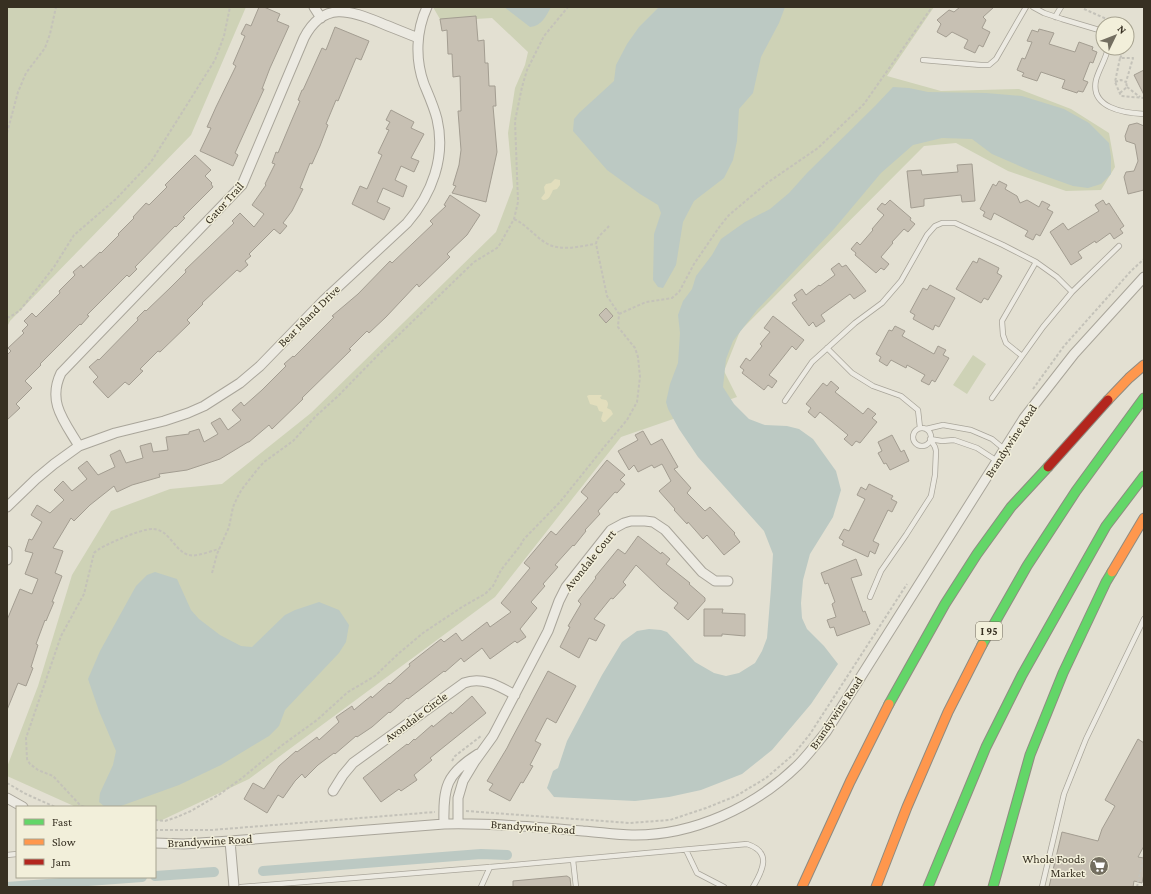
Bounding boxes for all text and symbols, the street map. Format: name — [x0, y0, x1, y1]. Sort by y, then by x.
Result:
north arrow — [1095, 16, 1135, 56]
text: N — [1115, 22, 1130, 36]
street label: Gator Trail — [201, 179, 247, 227]
street label: Bear Island Drive — [275, 282, 343, 350]
street label: Brandywine Road — [982, 401, 1040, 480]
street label: Avondale Court — [561, 526, 620, 593]
road number: I 95 — [976, 622, 1002, 640]
street label: Brandywine Road — [806, 673, 866, 752]
street label: Avondale Circle — [382, 689, 450, 745]
legend — [16, 806, 156, 878]
text: Fast — [52, 815, 73, 829]
street label: Brandywine Road — [490, 817, 576, 837]
street label: Brandywine Road — [167, 832, 253, 850]
text: Slow — [52, 835, 76, 849]
place label: Whole Foods Market — [1022, 852, 1086, 880]
text: Jam — [51, 855, 71, 869]
supermarket icon: Whole Foods Market — [1088, 855, 1110, 877]

